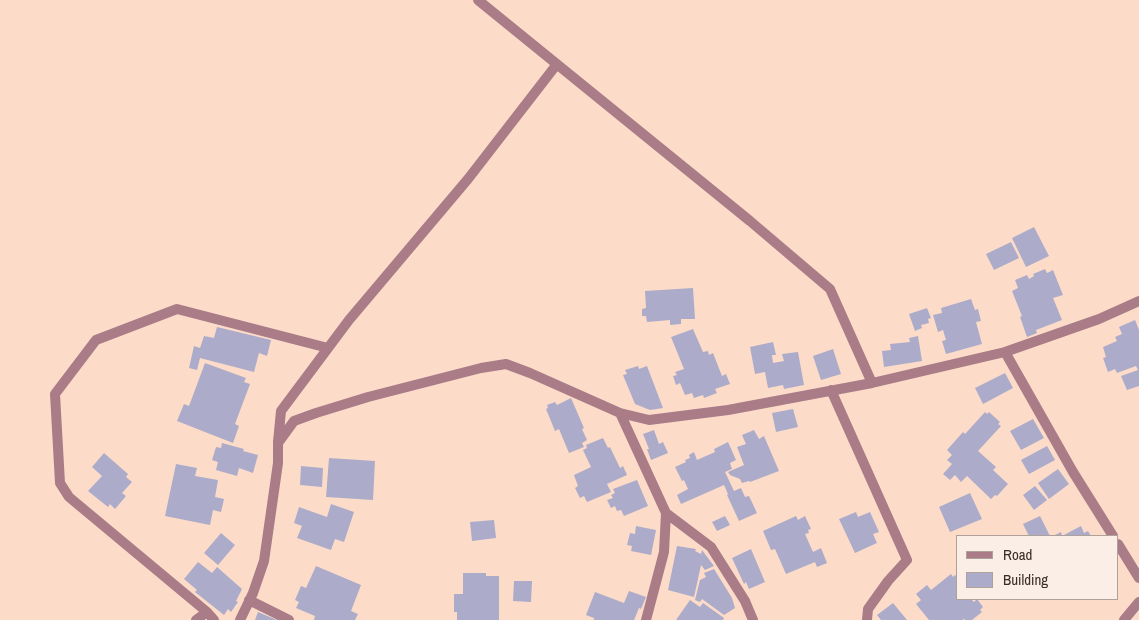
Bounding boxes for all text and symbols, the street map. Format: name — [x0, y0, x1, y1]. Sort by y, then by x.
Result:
legend — [956, 535, 1119, 600]
text: Road — [1003, 544, 1032, 565]
text: Building — [1003, 569, 1048, 590]

